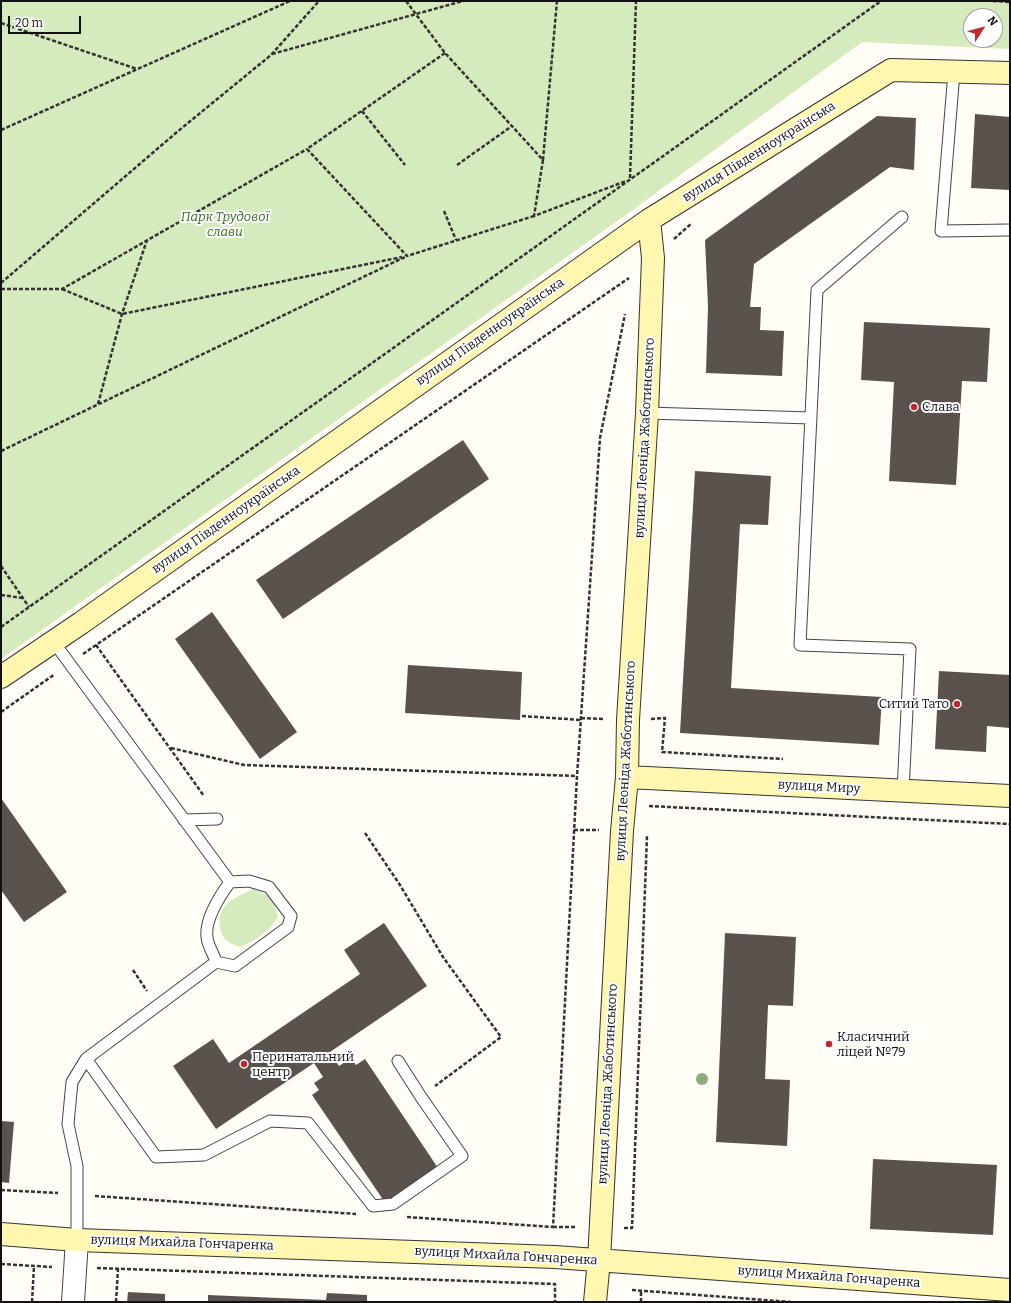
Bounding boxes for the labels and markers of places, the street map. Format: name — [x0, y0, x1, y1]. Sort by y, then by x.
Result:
place label: Слава — [922, 399, 960, 415]
marker: Слава — [909, 402, 919, 412]
place label: Ситий Тато — [879, 696, 949, 712]
marker: Ситий Тато — [952, 699, 962, 709]
place label: Класичний ліцей №79 — [837, 1029, 910, 1060]
marker: Класичний ліцей №79 — [824, 1039, 834, 1049]
place label: Перинатальний центр — [252, 1049, 354, 1080]
marker: Перинатальний центр — [239, 1059, 249, 1069]

